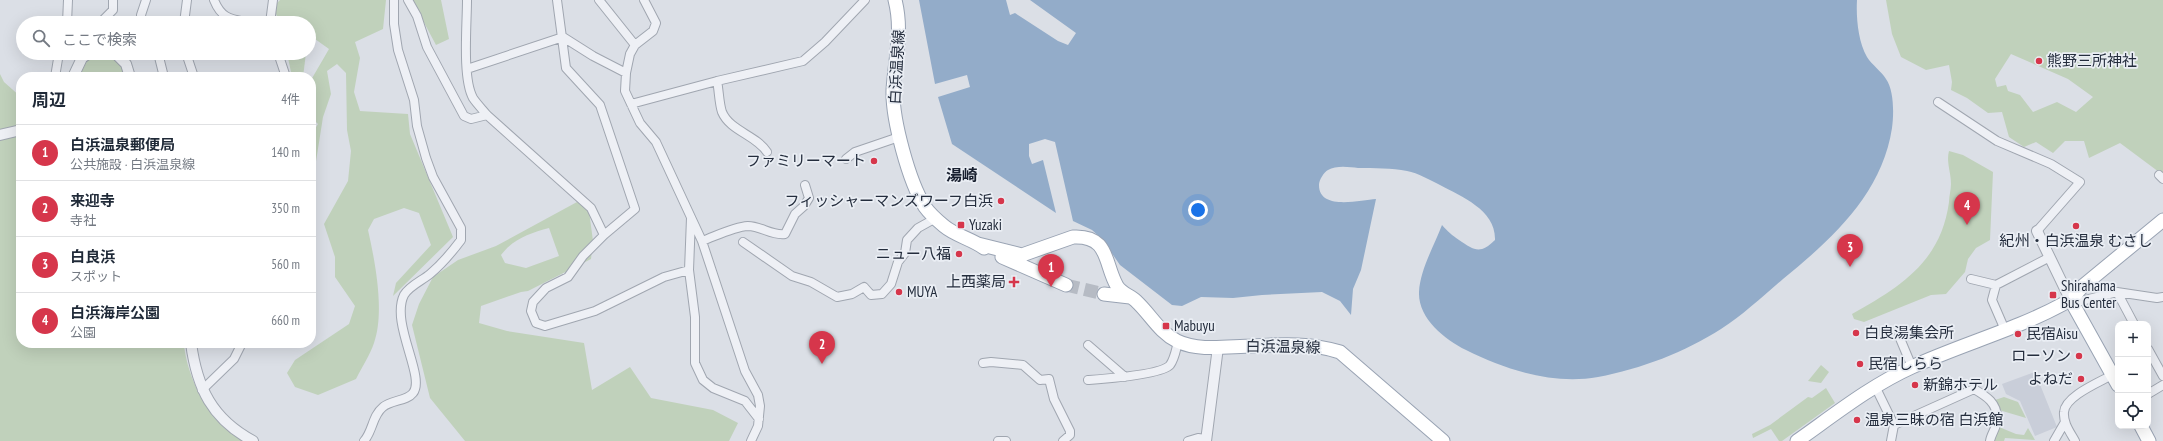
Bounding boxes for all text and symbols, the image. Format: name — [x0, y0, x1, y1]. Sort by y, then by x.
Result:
search box — [16, 16, 316, 60]
icon: search — [30, 27, 52, 49]
street label: 白浜温泉線 — [885, 29, 908, 105]
text: ここで検索 — [62, 30, 137, 49]
place label: 熊野三所神社 — [2047, 51, 2137, 70]
marker: 熊野三所神社 — [2034, 56, 2044, 66]
text: 周辺 — [32, 89, 66, 111]
text: 4件 — [281, 91, 300, 108]
text: 白浜温泉郵便局 — [70, 135, 175, 154]
text: 1 — [42, 144, 48, 161]
text: 140 m — [271, 144, 300, 161]
place label: ファミリーマート — [746, 151, 866, 170]
text: 公共施設 · 白浜温泉線 — [70, 156, 195, 173]
marker: ファミリーマート — [869, 156, 879, 166]
district label: 湯崎 — [946, 165, 978, 185]
text: 来迎寺 — [70, 191, 115, 210]
place label: フィッシャーマンズワーフ白浜 — [784, 191, 993, 210]
pin: 4 — [1954, 192, 1980, 225]
marker: フィッシャーマンズワーフ白浜 — [996, 196, 1006, 206]
text: 2 — [42, 200, 48, 217]
text: 350 m — [271, 200, 300, 217]
your location — [1188, 200, 1208, 220]
text: 寺社 — [70, 212, 96, 229]
place label: Yuzaki — [969, 215, 1002, 234]
marker: Yuzaki — [956, 220, 966, 230]
marker: 紀州・白浜温泉 むさし — [2071, 221, 2081, 231]
place label: 紀州・白浜温泉 むさし — [1999, 231, 2153, 250]
pin: 3 — [1837, 234, 1863, 267]
place label: ニュー八福 — [876, 244, 951, 263]
text: 白良浜 — [70, 247, 115, 266]
marker: ニュー八福 — [954, 249, 964, 259]
pin: 1 — [1038, 254, 1064, 287]
text: 3 — [42, 256, 48, 273]
text: 560 m — [271, 256, 300, 273]
text: スポット — [70, 268, 122, 285]
place label: 上西薬局 — [946, 272, 1006, 291]
place label: Shirahama Bus Center — [2061, 276, 2117, 312]
marker: 上西薬局 — [1009, 277, 1019, 287]
place label: MUYA — [907, 282, 938, 301]
marker: MUYA — [894, 287, 904, 297]
marker: Shirahama Bus Center — [2048, 290, 2058, 300]
text: 白浜海岸公園 — [70, 303, 160, 322]
text: 4 — [42, 312, 48, 329]
text: 660 m — [271, 312, 300, 329]
place label: Mabuyu — [1174, 316, 1215, 335]
marker: Mabuyu — [1161, 321, 1171, 331]
map controls — [2115, 321, 2151, 429]
button: + — [2115, 321, 2151, 357]
place label: 白良湯集会所 — [1864, 323, 1954, 342]
text: 公園 — [70, 324, 96, 341]
place label: 民宿Aisu — [2026, 324, 2078, 343]
marker: 白良湯集会所 — [1851, 328, 1861, 338]
marker: 民宿Aisu — [2013, 329, 2023, 339]
pin: 2 — [809, 331, 835, 364]
street label: 白浜温泉線 — [1245, 336, 1321, 357]
place label: ローソン — [2011, 346, 2071, 365]
marker: ローソン — [2074, 351, 2084, 361]
place label: 民宿しらら — [1868, 354, 1943, 373]
button: − — [2115, 357, 2151, 393]
marker: 民宿しらら — [1855, 359, 1865, 369]
place label: よねだ — [2028, 369, 2073, 388]
marker: よねだ — [2076, 374, 2086, 384]
place label: 新錦ホテル — [1923, 375, 1998, 394]
marker: 新錦ホテル — [1910, 380, 1920, 390]
button: locate — [2115, 393, 2151, 429]
place label: 温泉三昧の宿 白浜館 — [1865, 410, 2003, 429]
marker: 温泉三昧の宿 白浜館 — [1852, 415, 1862, 425]

